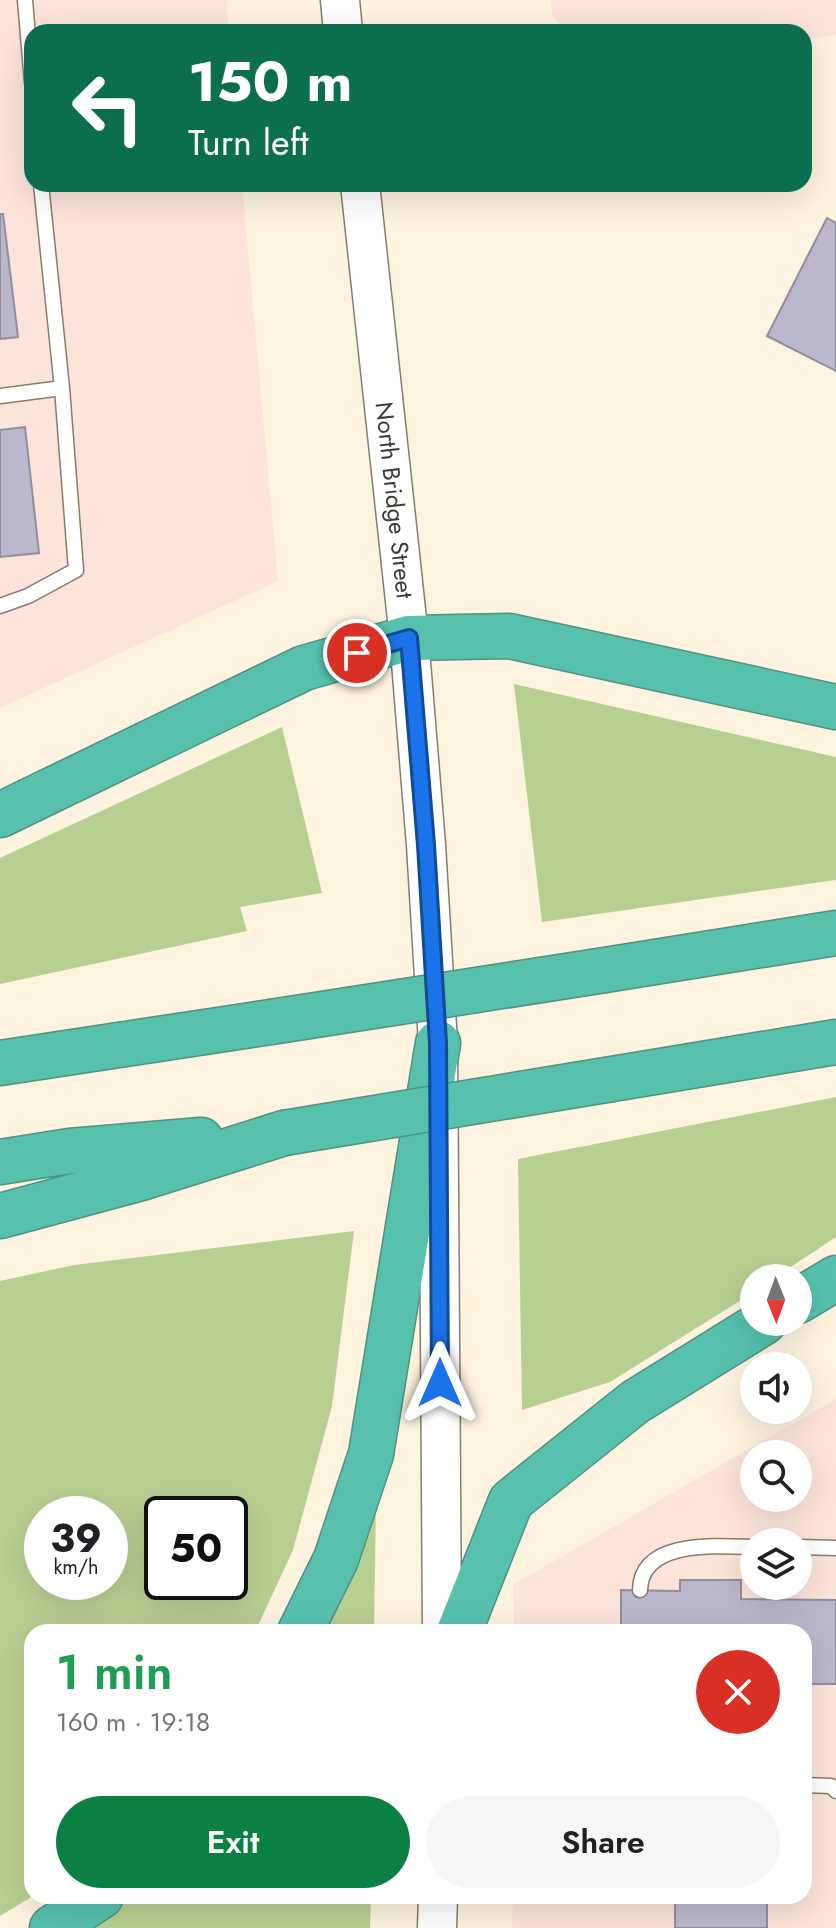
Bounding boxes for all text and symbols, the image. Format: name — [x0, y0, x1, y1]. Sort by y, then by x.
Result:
text: 150 m — [188, 41, 352, 122]
icon: left — [56, 56, 160, 160]
text: Turn left — [188, 116, 309, 168]
street label: North Bridge Street — [367, 400, 423, 600]
pin — [323, 619, 391, 687]
icon: arrive — [335, 631, 379, 675]
north arrow — [740, 1264, 812, 1336]
map controls — [740, 1264, 812, 1600]
position arrow — [398, 1341, 482, 1425]
button: sound — [740, 1352, 812, 1424]
button: search — [740, 1440, 812, 1512]
speed limit sign: 50 — [144, 1496, 248, 1600]
text: 39 — [50, 1509, 102, 1567]
button: layers — [740, 1528, 812, 1600]
text: km/h — [53, 1553, 99, 1582]
text: 1 min — [56, 1638, 173, 1707]
button: close — [696, 1650, 780, 1734]
text: 160 m · 19:18 — [56, 1703, 210, 1741]
button: Exit — [56, 1796, 410, 1888]
button: Share — [426, 1796, 780, 1888]

